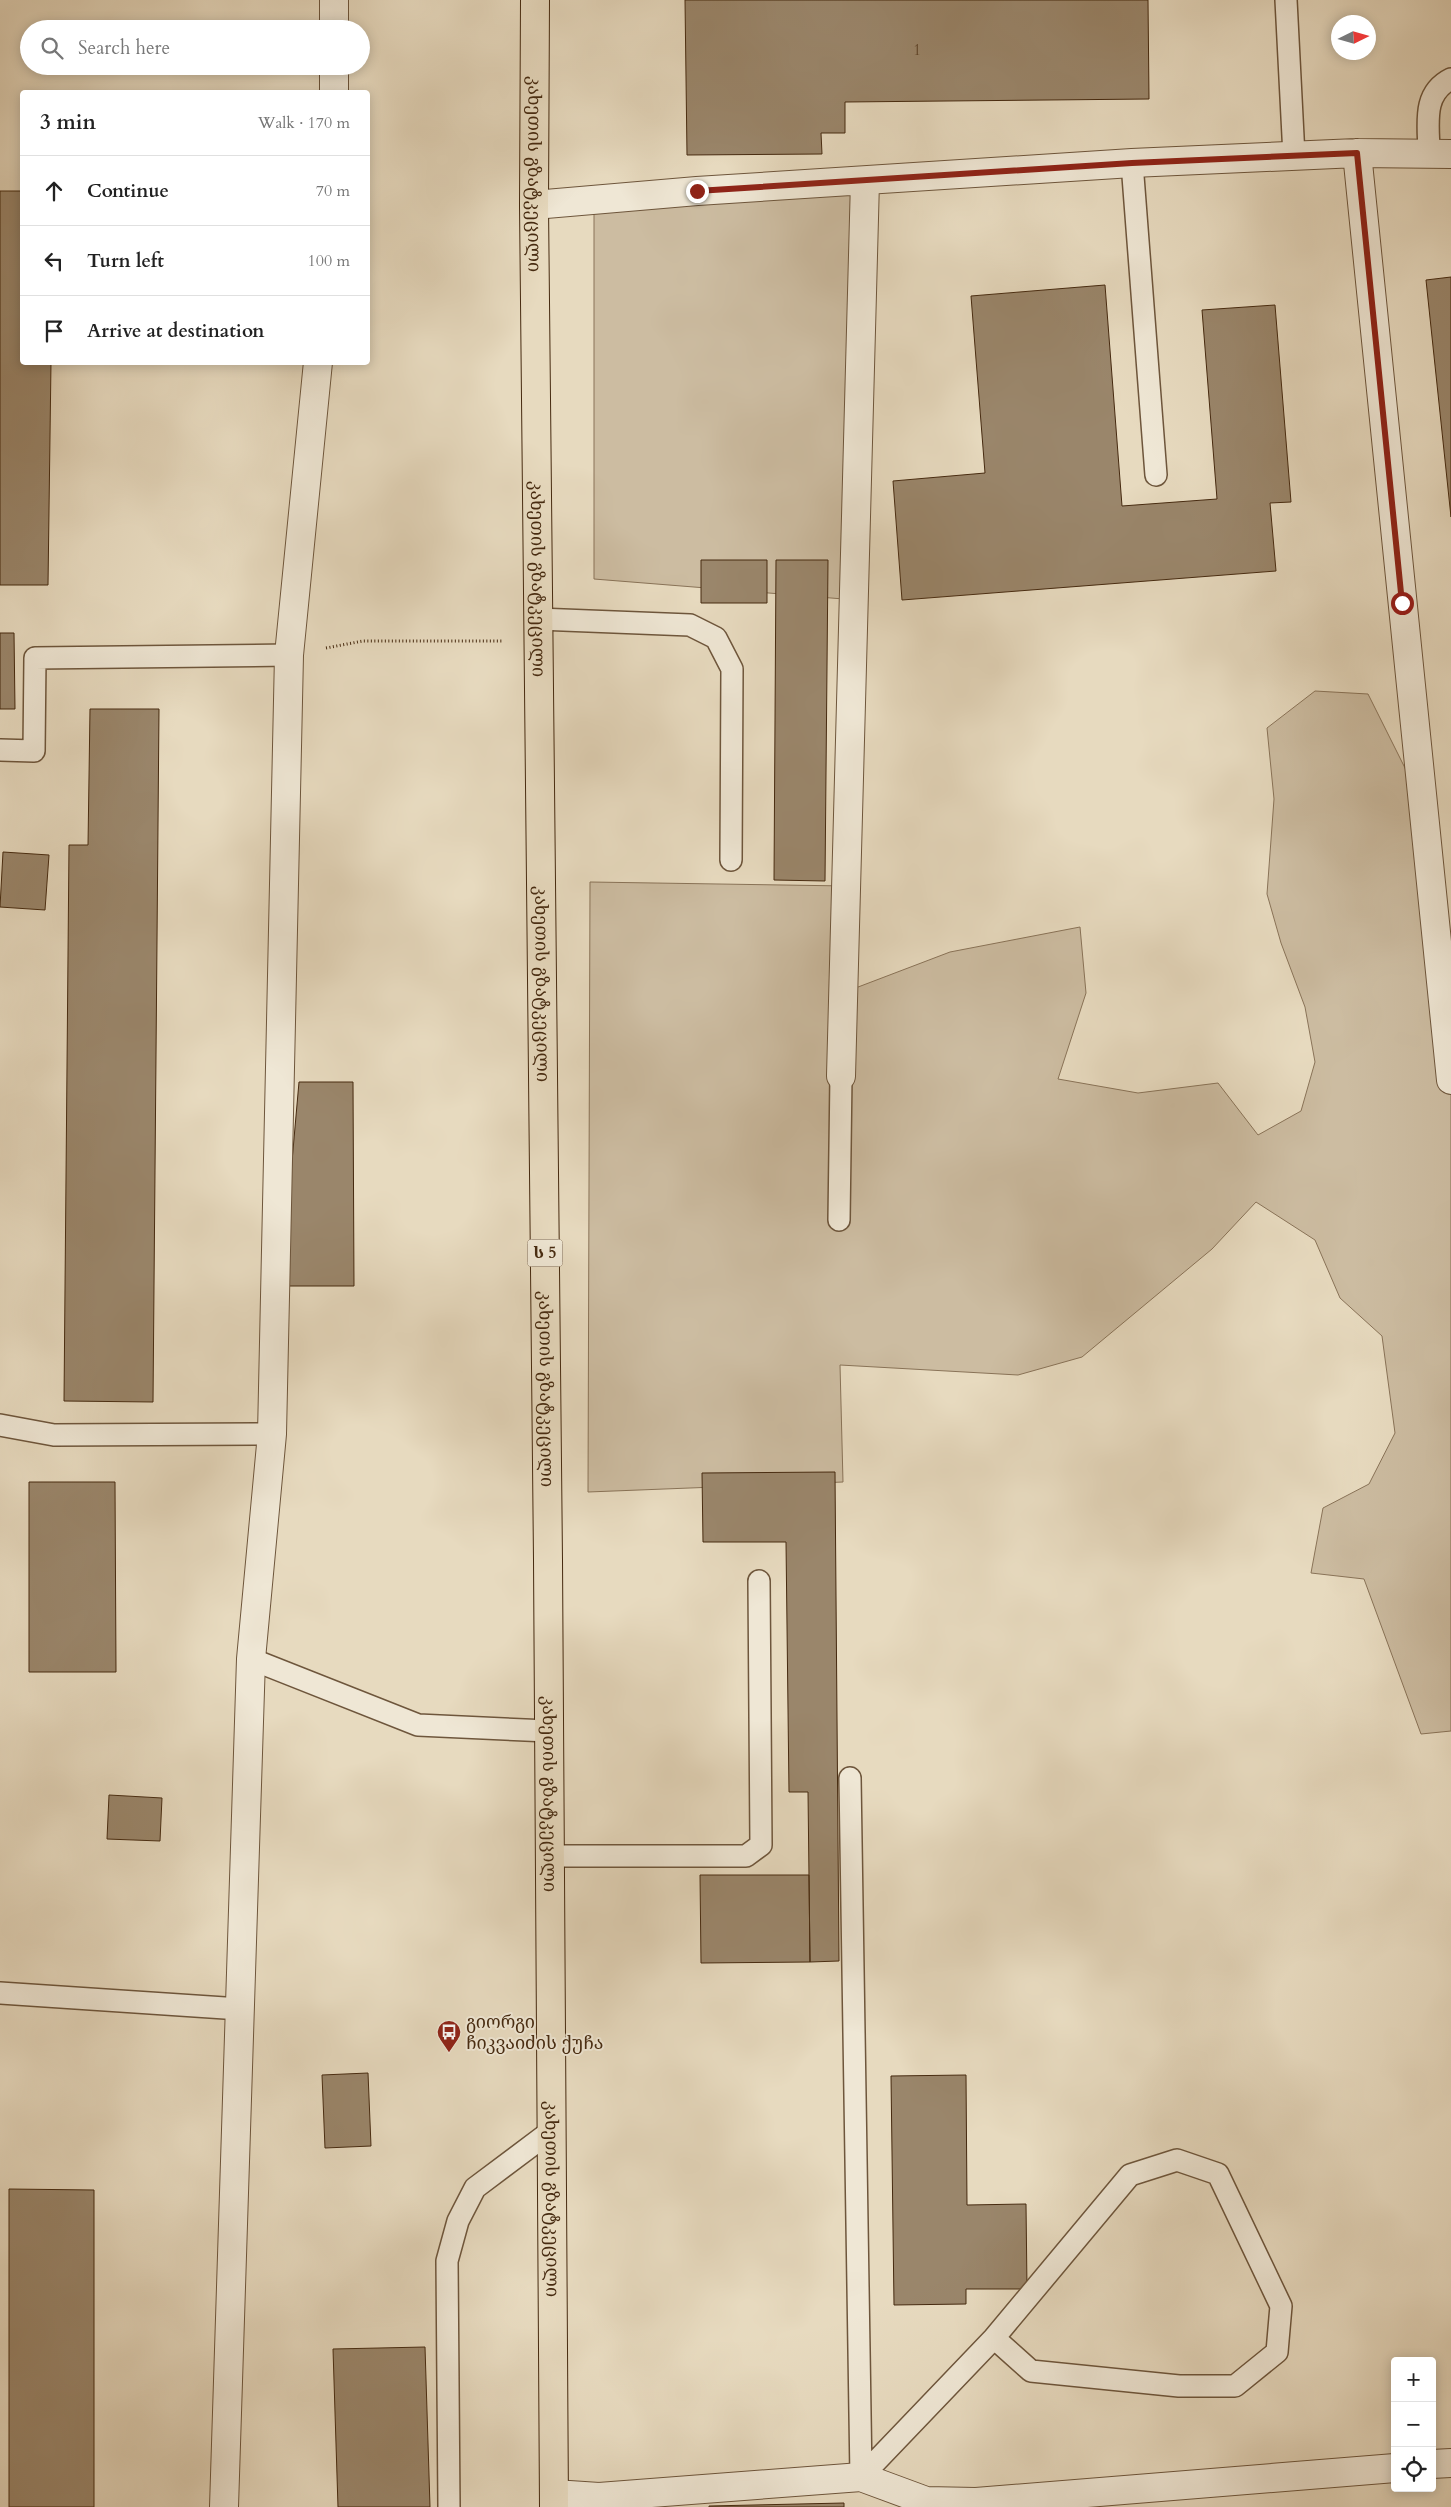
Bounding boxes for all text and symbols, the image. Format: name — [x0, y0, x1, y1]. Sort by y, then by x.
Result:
north arrow — [1331, 15, 1376, 60]
search box — [20, 20, 370, 75]
icon: search — [38, 34, 66, 62]
text: Search here — [78, 35, 170, 61]
house number: 1 — [913, 40, 921, 60]
street label: კახეთის გზატკეცილი — [521, 76, 547, 272]
text: 3 min — [40, 108, 96, 137]
text: Walk · 170 m — [258, 112, 350, 134]
icon: ahead — [40, 177, 68, 205]
text: Continue — [87, 178, 169, 204]
text: 70 m — [316, 180, 350, 202]
route end — [686, 180, 709, 203]
icon: left — [40, 247, 68, 275]
text: Turn left — [87, 248, 164, 274]
text: 100 m — [308, 250, 350, 272]
icon: arrive — [40, 317, 68, 345]
text: Arrive at destination — [87, 318, 264, 344]
street label: კახეთის გზატკეცილი — [524, 481, 551, 677]
route start — [1391, 592, 1414, 615]
street label: კახეთის გზატკეცილი — [529, 886, 556, 1082]
road number: ს 5 — [528, 1240, 562, 1266]
street label: კახეთის გზატკეცილი — [533, 1291, 560, 1487]
street label: კახეთის გზატკეცილი — [536, 1696, 563, 1892]
place label: გიორგი ჩიკვაიძის ქუჩა — [466, 2010, 603, 2056]
bus stop icon: გიორგი ჩიკვაიძის ქუჩა — [436, 2019, 462, 2053]
street label: კახეთის გზატკეცილი — [539, 2101, 565, 2297]
map controls — [1391, 2357, 1436, 2492]
button: + — [1391, 2357, 1436, 2402]
button: − — [1391, 2402, 1436, 2447]
button: locate — [1391, 2447, 1436, 2492]

